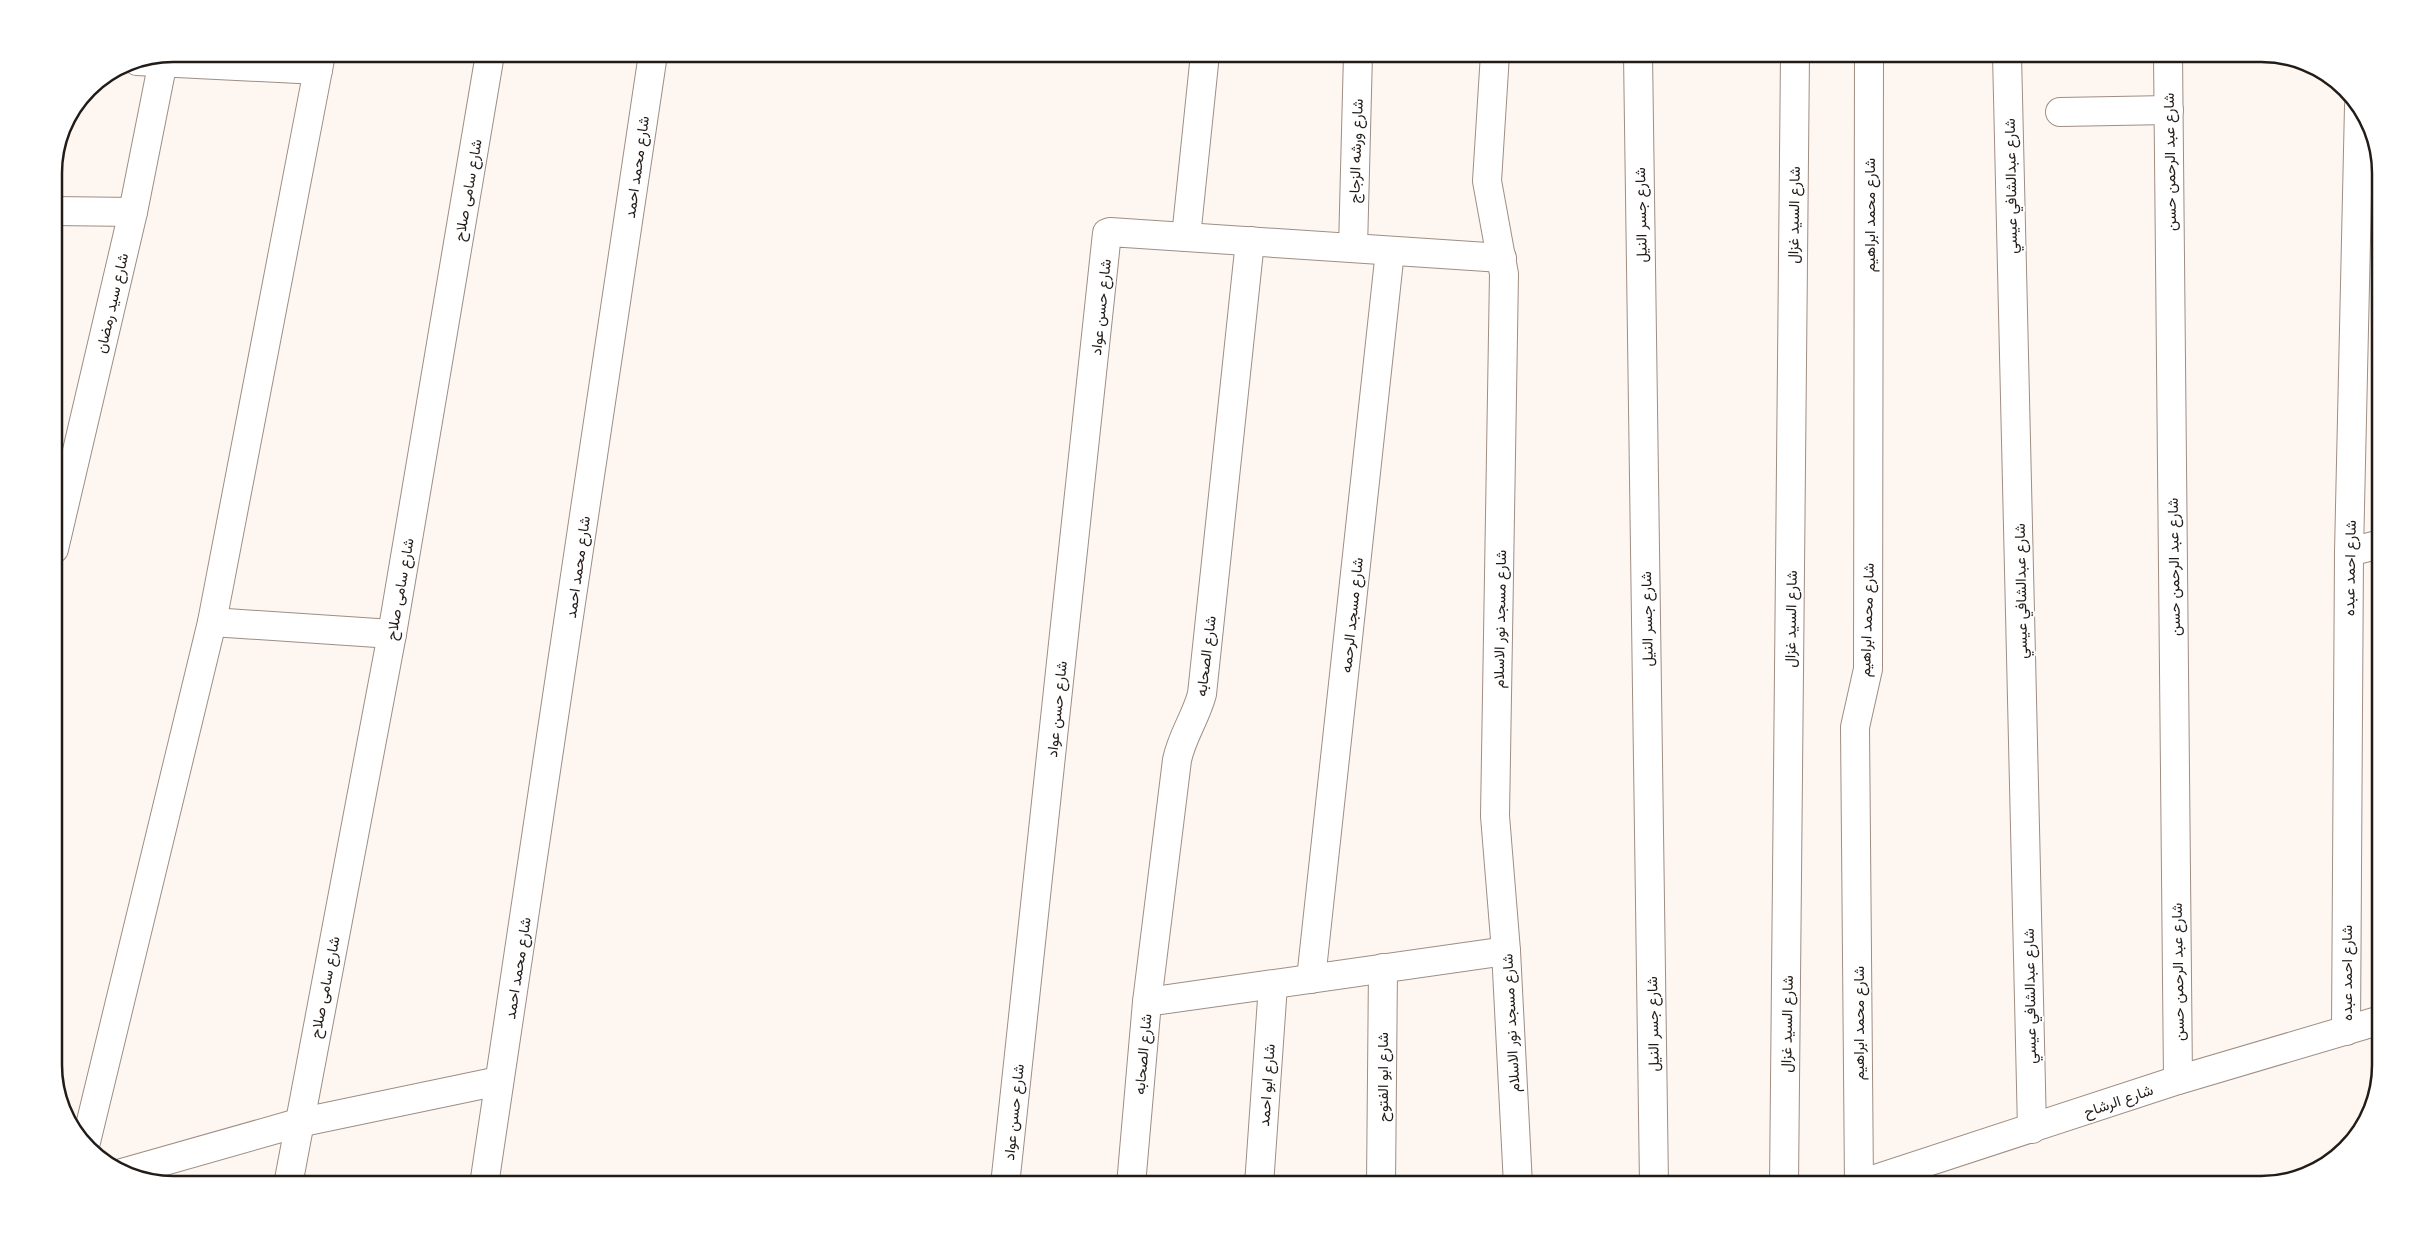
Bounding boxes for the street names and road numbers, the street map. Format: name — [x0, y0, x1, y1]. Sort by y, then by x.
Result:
street label: شارع عبد الرحمن حسن — [2158, 92, 2182, 231]
street label: شارع ورشه الزجاج — [1343, 98, 1369, 204]
street label: شارع محمد احمد — [619, 115, 655, 220]
street label: شارع عبدالشافي عيسي — [1999, 118, 2025, 254]
street label: شارع سامى صلاح — [448, 137, 488, 243]
street label: شارع محمد ابراهيم — [1859, 158, 1881, 272]
street label: شارع السيد غزال — [1782, 166, 1806, 264]
street label: شارع جسر النيل — [1629, 167, 1653, 263]
street label: شارع سيد رمضان — [90, 251, 134, 355]
street label: شارع حسن عواد — [1085, 258, 1117, 356]
street label: شارع عبد الرحمن حسن — [2162, 497, 2186, 636]
street label: شارع محمد احمد — [560, 515, 596, 620]
street label: شارع احمد عبده — [2338, 520, 2362, 616]
street label: شارع عبدالشافي عيسي — [2009, 523, 2035, 659]
street label: شارع سامى صلاح — [380, 536, 420, 642]
street label: شارع مسجد نور الاسلام — [1488, 549, 1512, 689]
street label: شارع مسجد الرحمه — [1335, 556, 1369, 674]
street label: شارع محمد ابراهيم — [1854, 562, 1880, 678]
street label: شارع السيد غزال — [1779, 570, 1803, 668]
street label: شارع جسر النيل — [1635, 571, 1659, 667]
street label: شارع الصحابه — [1190, 614, 1222, 698]
street label: شارع حسن عواد — [1041, 660, 1073, 758]
street label: شارع عبد الرحمن حسن — [2166, 902, 2190, 1041]
street label: شارع محمد احمد — [499, 915, 537, 1021]
street label: شارع احمد عبده — [2336, 925, 2358, 1021]
street label: شارع عبدالشافي عيسي — [2018, 928, 2044, 1064]
street label: شارع سامى صلاح — [304, 934, 346, 1040]
street label: شارع مسجد نور الاسلام — [1496, 953, 1526, 1093]
street label: شارع محمد ابراهيم — [1848, 966, 1870, 1080]
street label: شارع السيد غزال — [1775, 975, 1799, 1073]
street label: شارع جسر النيل — [1641, 976, 1665, 1072]
street label: شارع الصحابه — [1129, 1013, 1158, 1095]
street label: شارع ابو الفتوح — [1372, 1032, 1394, 1122]
street label: شارع ابو احمد — [1253, 1043, 1281, 1127]
street label: شارع حسن عواد — [998, 1063, 1030, 1161]
street label: شارع الرشاح — [2081, 1079, 2156, 1123]

